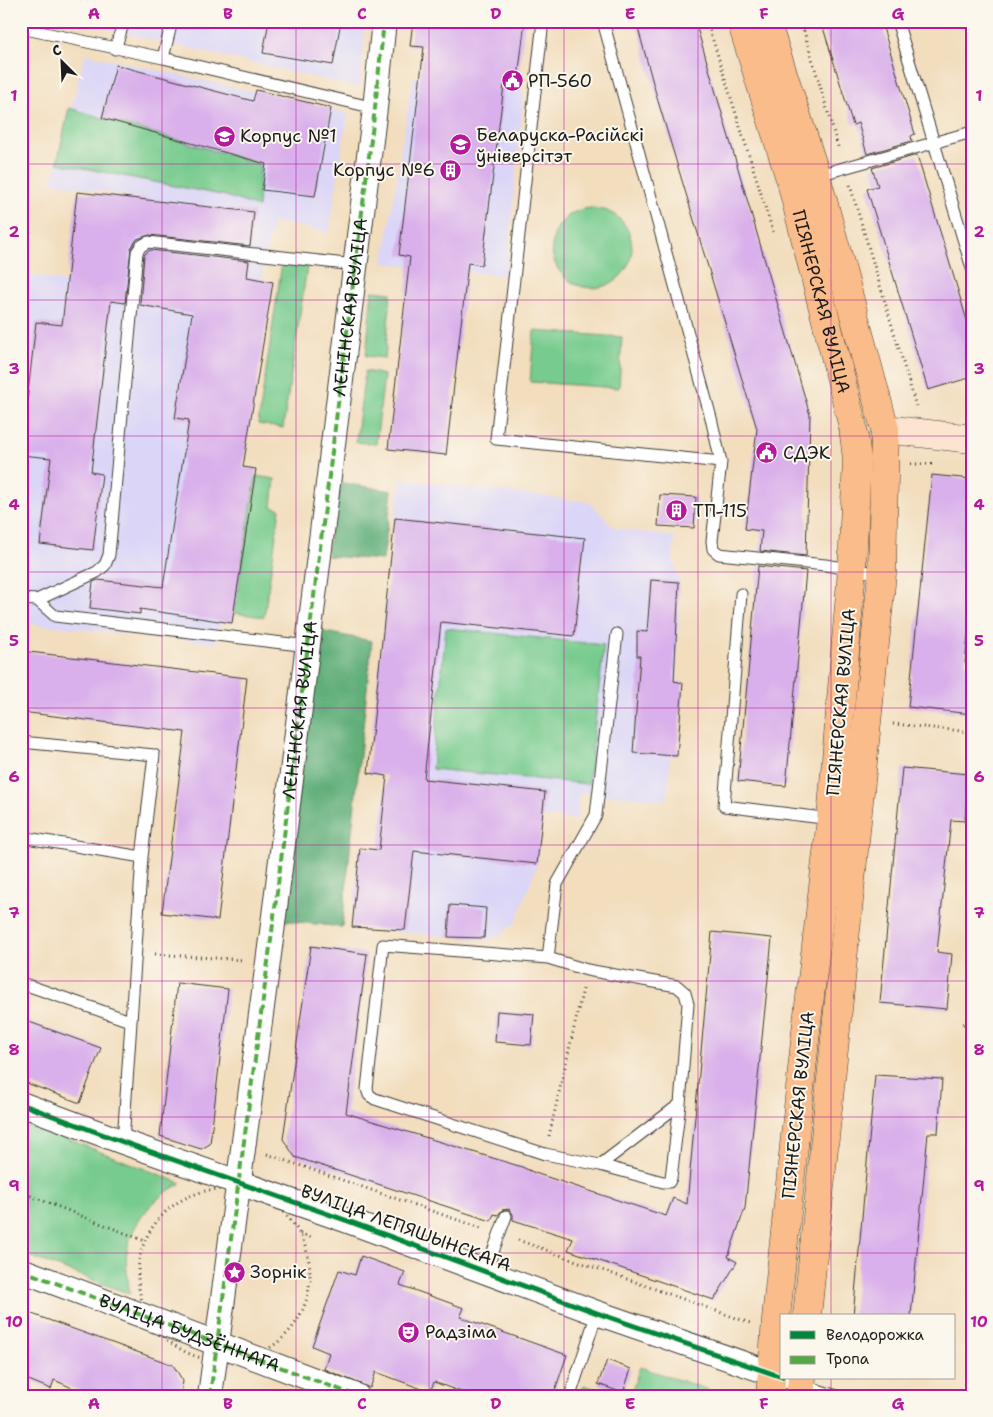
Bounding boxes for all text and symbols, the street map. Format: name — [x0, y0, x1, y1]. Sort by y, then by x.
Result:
text: A — [88, 3, 100, 24]
text: B — [223, 3, 233, 24]
text: C — [357, 3, 367, 24]
text: D — [490, 3, 502, 24]
text: E — [625, 3, 635, 24]
text: F — [759, 3, 769, 24]
text: G — [892, 3, 905, 24]
north arrow — [38, 38, 88, 88]
text: С — [49, 40, 64, 60]
public building icon: РП-560 — [500, 69, 524, 93]
place label: РП-560 — [528, 69, 592, 93]
text: 1 — [10, 85, 18, 106]
text: 1 — [975, 85, 983, 106]
place label: Беларуска-Расійскі ўніверсітэт — [476, 123, 644, 168]
school or university icon: Корпус №1 — [212, 124, 236, 148]
place label: Корпус №1 — [240, 124, 337, 148]
school or university icon: Беларуска-Расійскі ўніверсітэт — [448, 133, 472, 157]
place label: Корпус №6 — [333, 158, 435, 182]
building icon: Корпус №6 — [439, 158, 463, 182]
street label: ПІЯНЕРСКАЯ ВУЛІЦА — [787, 207, 856, 396]
street label: ЛЕНІНСКАЯ ВУЛІЦА — [327, 216, 373, 398]
text: 2 — [8, 221, 20, 242]
text: 2 — [973, 221, 985, 242]
text: 3 — [8, 358, 20, 379]
text: 3 — [973, 358, 985, 379]
public building icon: СДЭК — [755, 441, 779, 465]
place label: СДЭК — [783, 441, 831, 465]
text: 4 — [8, 494, 20, 515]
text: 4 — [973, 494, 985, 515]
building icon: ТП-115 — [665, 499, 689, 523]
place label: ТП-115 — [693, 499, 747, 523]
street label: ПІЯНЕРСКАЯ ВУЛІЦА — [821, 607, 861, 797]
street label: ЛЕНІНСКАЯ ВУЛІЦА — [277, 619, 323, 800]
text: 5 — [9, 630, 19, 651]
text: 5 — [974, 630, 984, 651]
text: 6 — [8, 766, 20, 787]
text: 6 — [973, 766, 985, 787]
text: 7 — [8, 902, 20, 923]
text: 7 — [973, 902, 985, 923]
street label: ПІЯНЕРСКАЯ ВУЛІЦА — [776, 1010, 820, 1200]
text: 8 — [8, 1039, 20, 1060]
text: 8 — [973, 1039, 985, 1060]
text: 9 — [8, 1175, 20, 1196]
text: 9 — [973, 1175, 985, 1196]
street label: ВУЛІЦА ЛЕПЯШЫНСКАГА — [297, 1179, 515, 1277]
place icon: Зорнік — [222, 1260, 246, 1284]
place label: Зорнік — [250, 1260, 307, 1284]
street label: ВУЛІЦА БУДЗЁННАГА — [96, 1288, 283, 1378]
text: 10 — [5, 1311, 23, 1332]
text: 10 — [970, 1311, 988, 1332]
legend — [780, 1314, 956, 1380]
theatre icon: Радзіма — [397, 1320, 421, 1344]
place label: Радзіма — [425, 1320, 497, 1344]
text: Велодорожка — [826, 1325, 925, 1345]
text: Тропа — [826, 1349, 870, 1369]
text: A — [88, 1393, 100, 1414]
text: B — [223, 1393, 233, 1414]
text: C — [357, 1393, 367, 1414]
text: D — [490, 1393, 502, 1414]
text: E — [625, 1393, 635, 1414]
text: F — [759, 1393, 769, 1414]
text: G — [892, 1393, 905, 1414]

